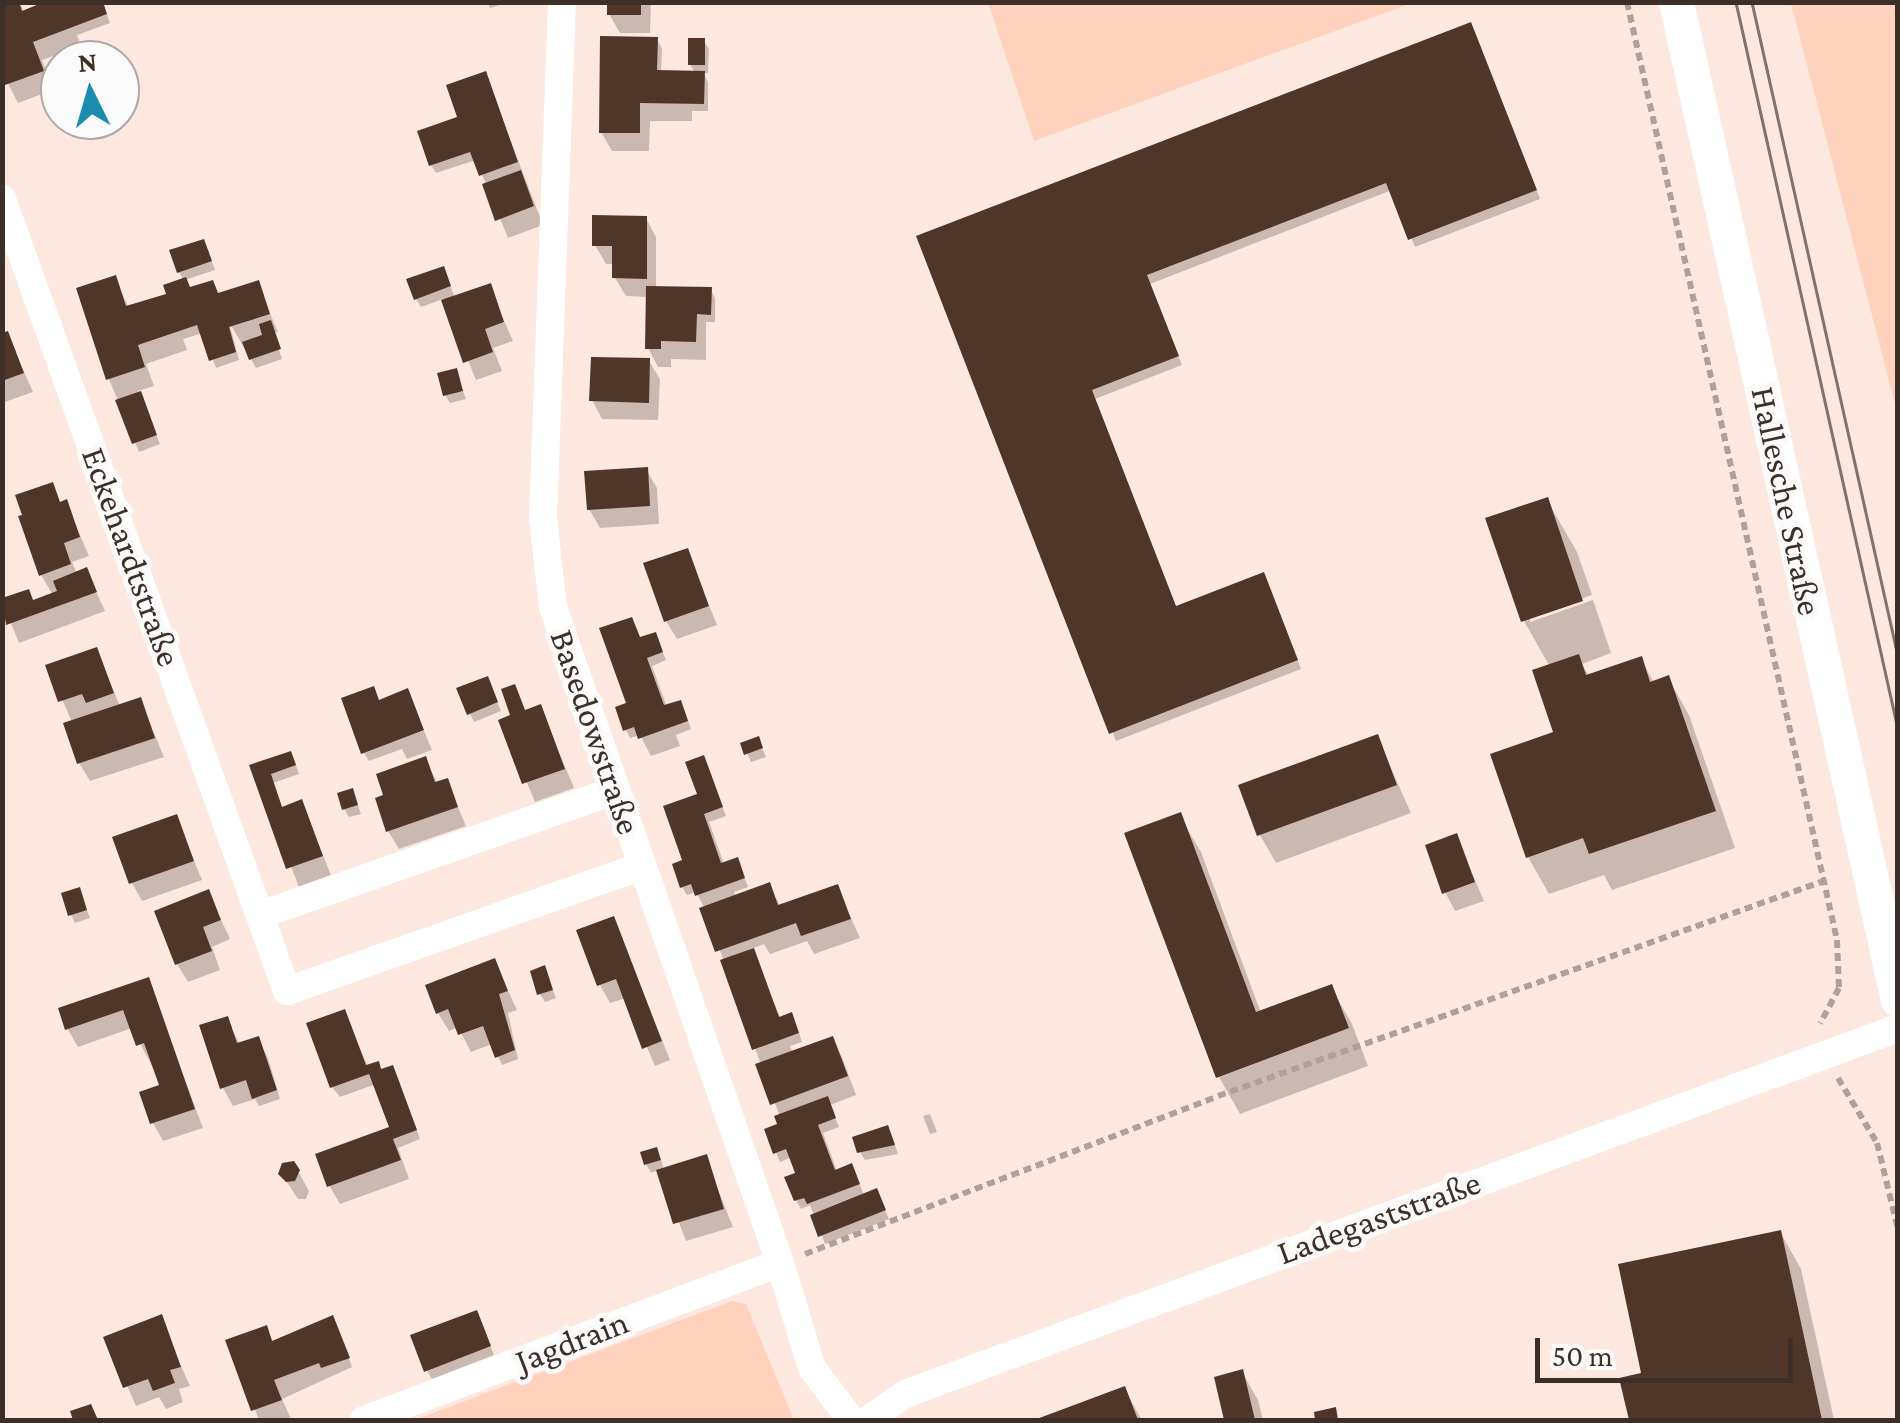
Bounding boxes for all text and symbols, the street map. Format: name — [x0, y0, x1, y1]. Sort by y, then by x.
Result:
north arrow — [40, 40, 140, 140]
text: N — [77, 45, 98, 78]
street label: Hallesche Straße — [1741, 383, 1831, 619]
street label: Eckehardtstraße — [72, 442, 190, 672]
street label: Basedowstraße — [540, 624, 650, 840]
street label: Ladegaststraße — [1271, 1162, 1487, 1274]
street label: Jagdrain — [510, 1301, 634, 1383]
scale bar — [1540, 1318, 1798, 1380]
text: 50 m — [1552, 1339, 1613, 1372]

